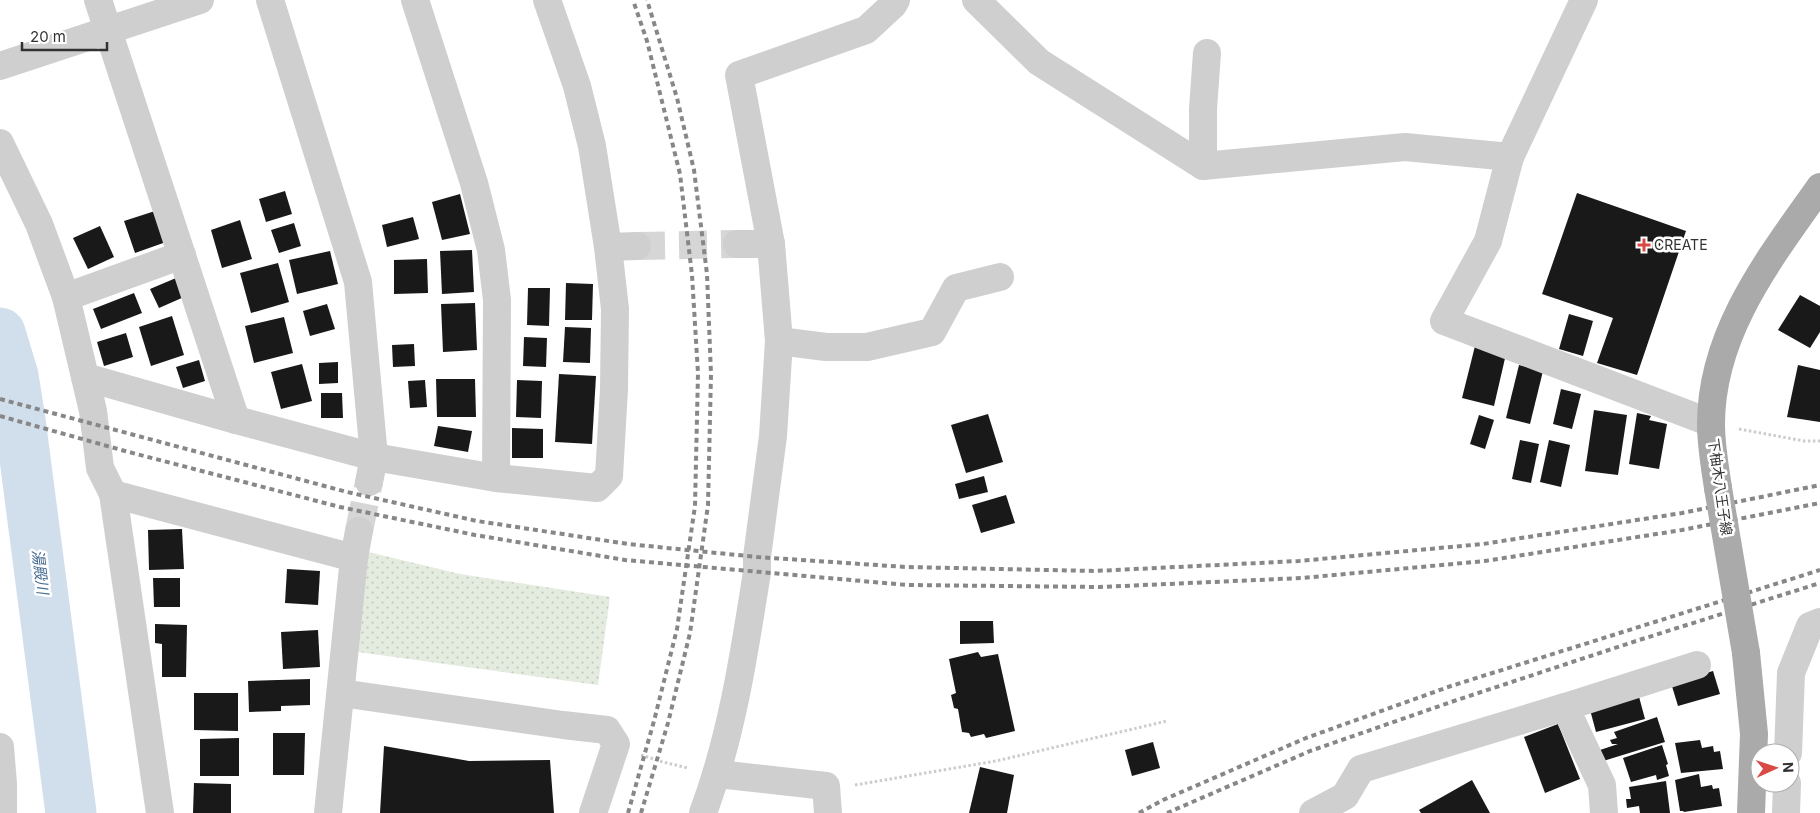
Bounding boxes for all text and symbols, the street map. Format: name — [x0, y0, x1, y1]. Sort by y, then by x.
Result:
scale bar — [22, 20, 108, 52]
text: 20 m — [30, 27, 66, 46]
place label: CREATE — [1654, 236, 1708, 253]
marker: CREATE — [1638, 239, 1650, 251]
street label: 下柚木八王子線 — [1705, 437, 1736, 537]
water label: 湯殿川 — [28, 548, 53, 597]
north arrow — [1750, 743, 1800, 793]
text: N — [1780, 762, 1797, 773]

